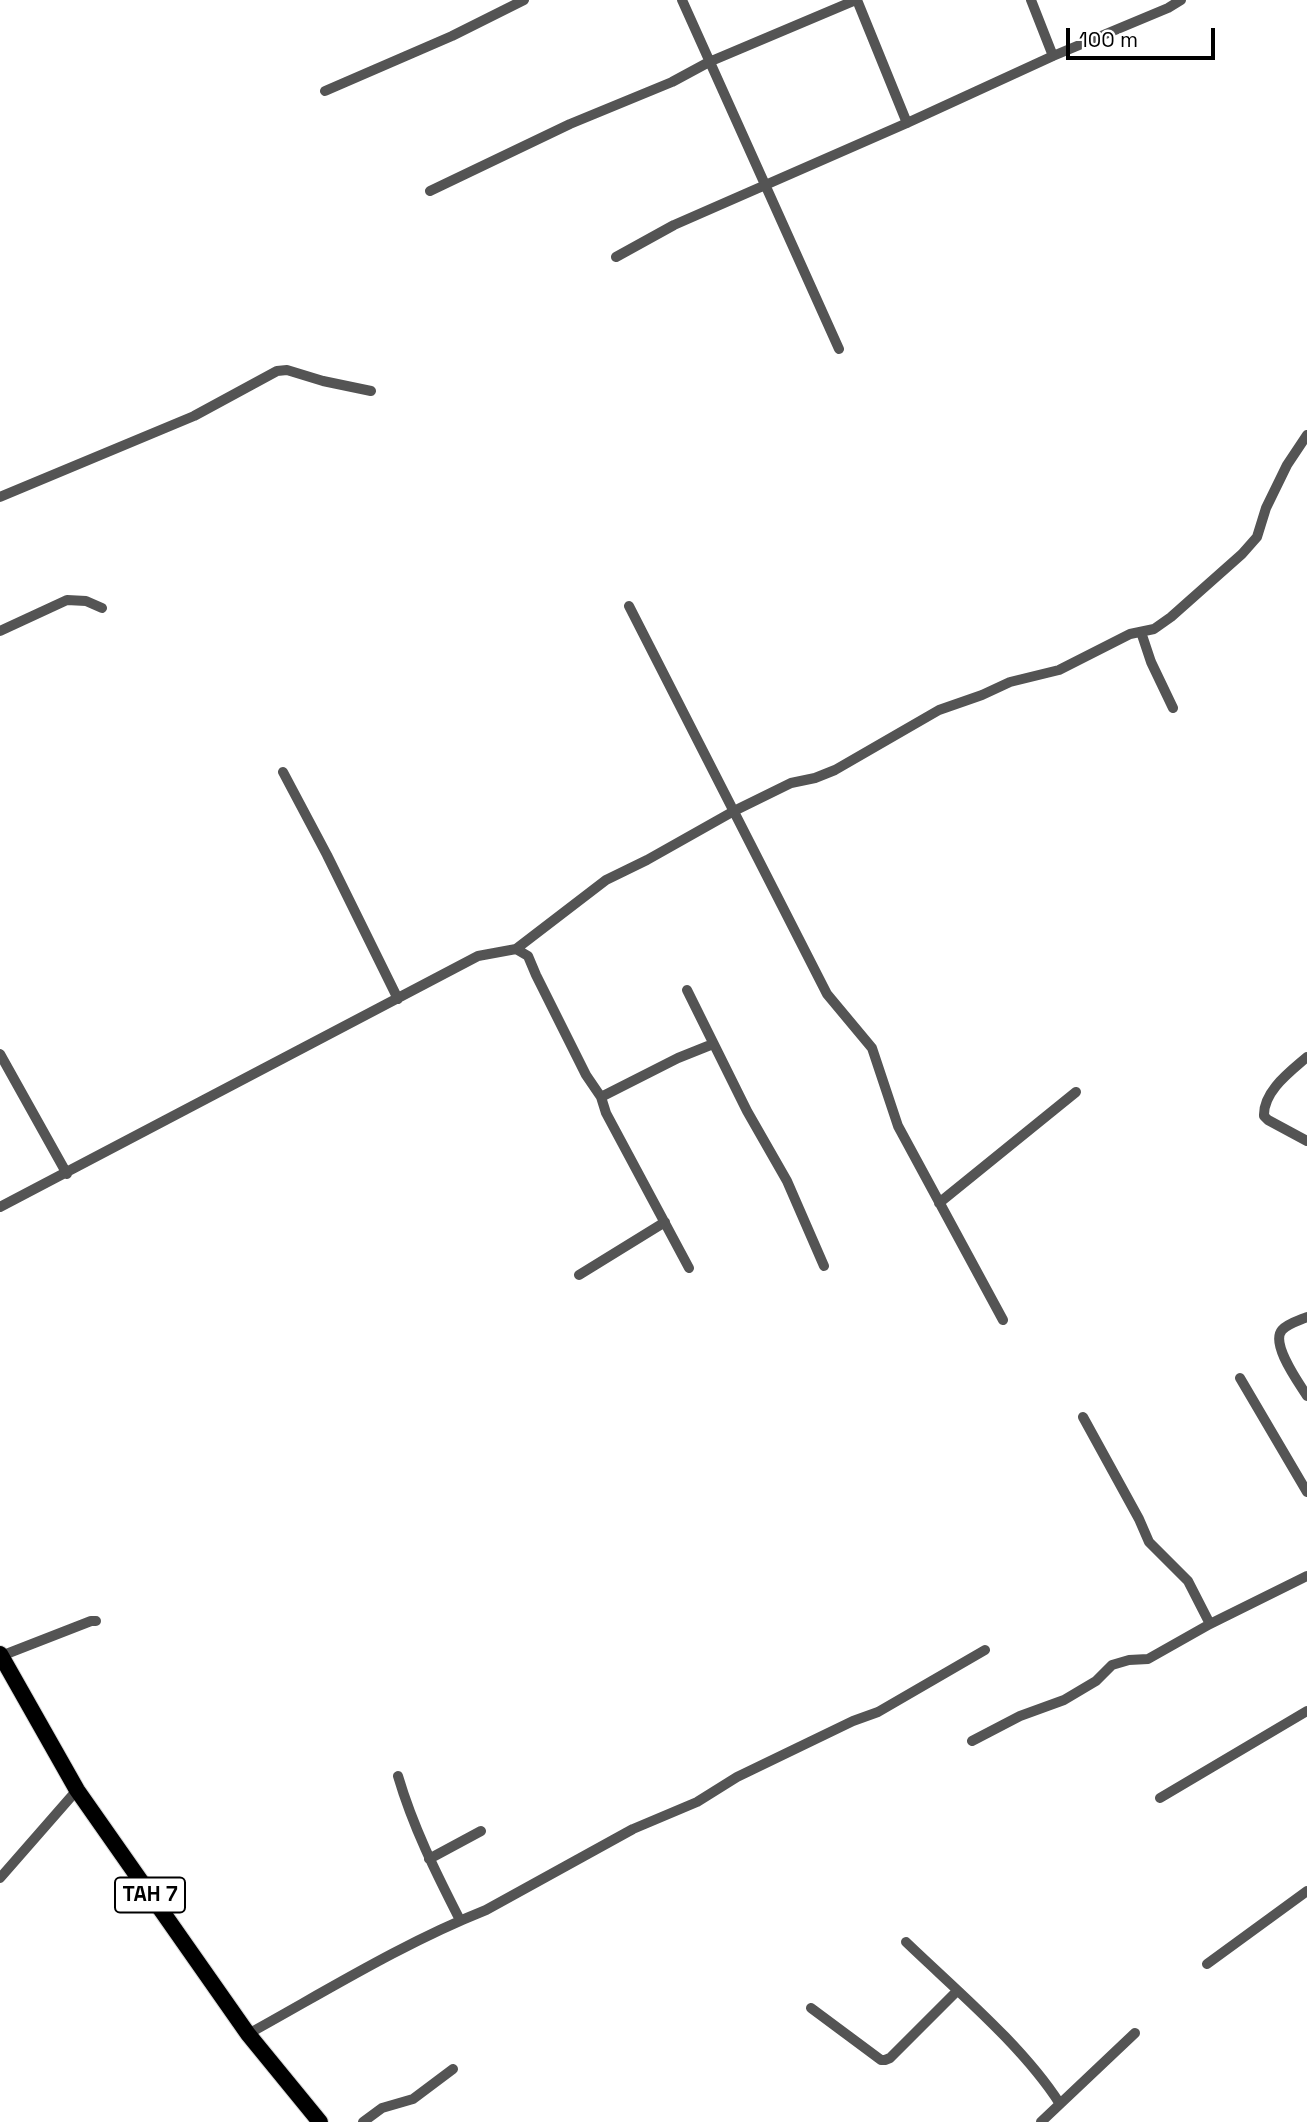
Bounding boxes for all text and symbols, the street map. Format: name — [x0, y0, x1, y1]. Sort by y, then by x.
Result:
scale bar — [1069, 14, 1218, 58]
text: 100 m — [1079, 26, 1138, 53]
road number: TAH 7 — [115, 1878, 185, 1912]

